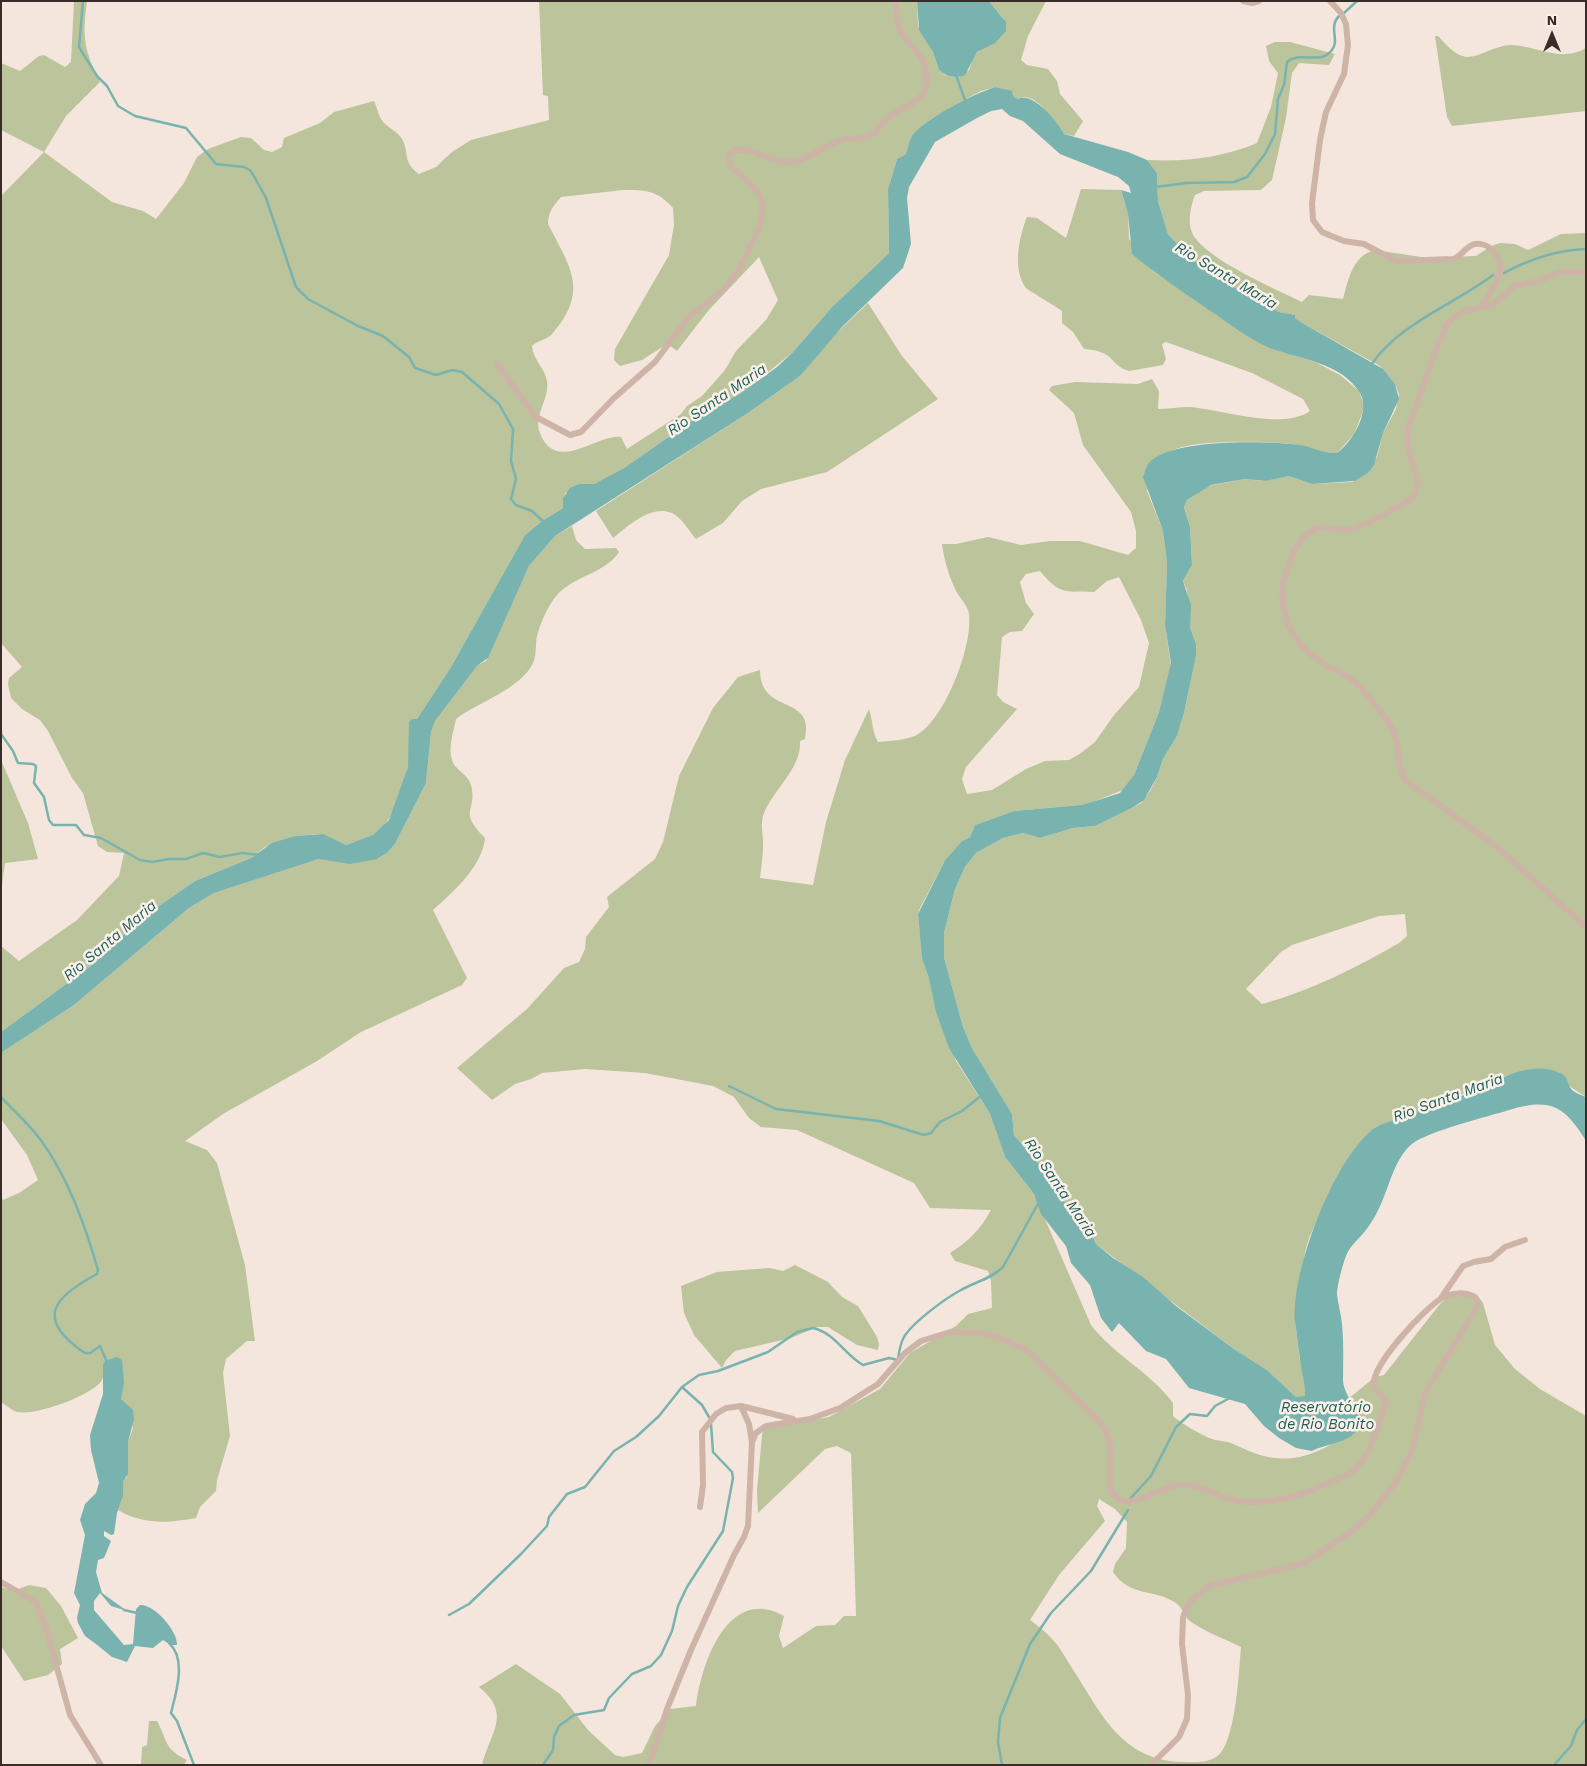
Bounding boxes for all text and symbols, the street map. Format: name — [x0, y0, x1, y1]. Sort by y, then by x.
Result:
north arrow — [1527, 10, 1577, 60]
text: N — [1547, 12, 1557, 28]
water label: Rio Santa Maria — [1172, 238, 1280, 314]
water label: Rio Santa Maria — [664, 360, 770, 440]
water label: Rio Santa Maria — [60, 897, 160, 985]
water label: Rio Santa Maria — [1390, 1070, 1506, 1126]
water label: Rio Santa Maria — [1020, 1135, 1100, 1241]
water label: Reservatório de Rio Bonito — [1278, 1399, 1374, 1434]

